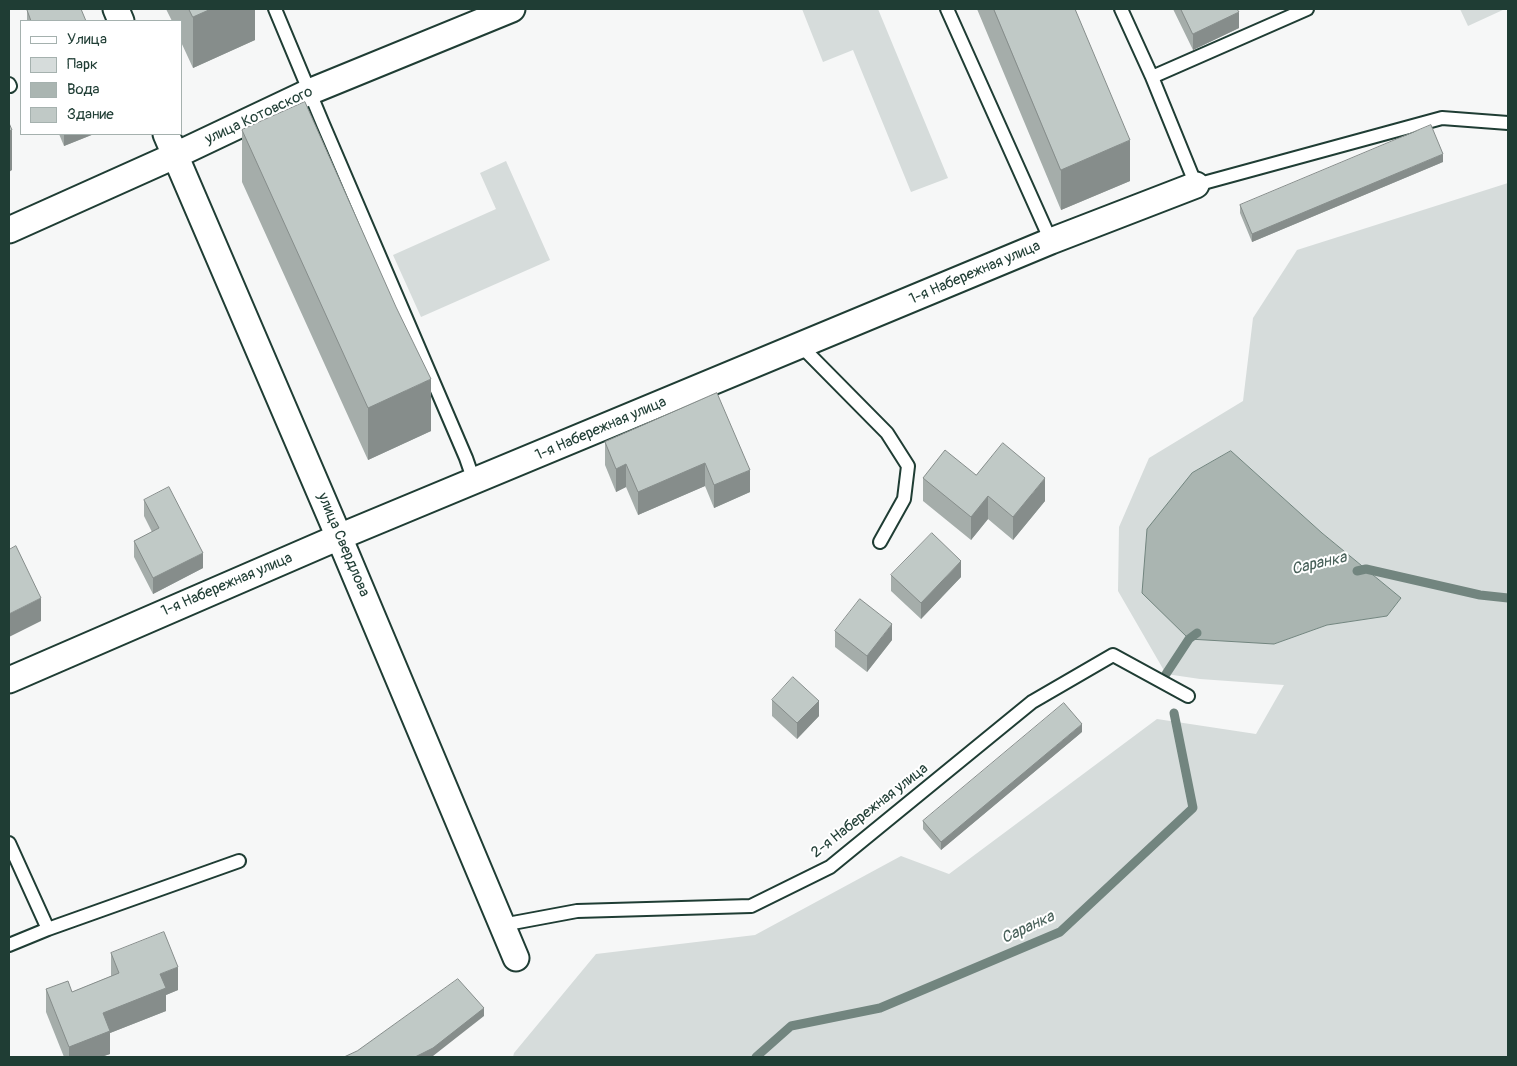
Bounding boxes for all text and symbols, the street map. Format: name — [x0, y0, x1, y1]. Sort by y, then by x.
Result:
legend — [20, 20, 182, 135]
text: Улица — [67, 30, 107, 49]
text: Парк — [67, 55, 98, 74]
text: Вода — [67, 80, 100, 99]
street label: улица Котовского — [202, 83, 316, 149]
text: Здание — [67, 105, 114, 124]
street label: 1-я Набережная улица — [907, 237, 1043, 309]
street label: 1-я Набережная улица — [533, 393, 669, 465]
street label: улица Свердлова — [313, 490, 373, 600]
water label: Саранка — [1290, 548, 1348, 580]
street label: 1-я Набережная улица — [159, 549, 295, 621]
street label: 2-я Набережная улица — [808, 760, 932, 862]
water label: Саранка — [999, 907, 1057, 949]

